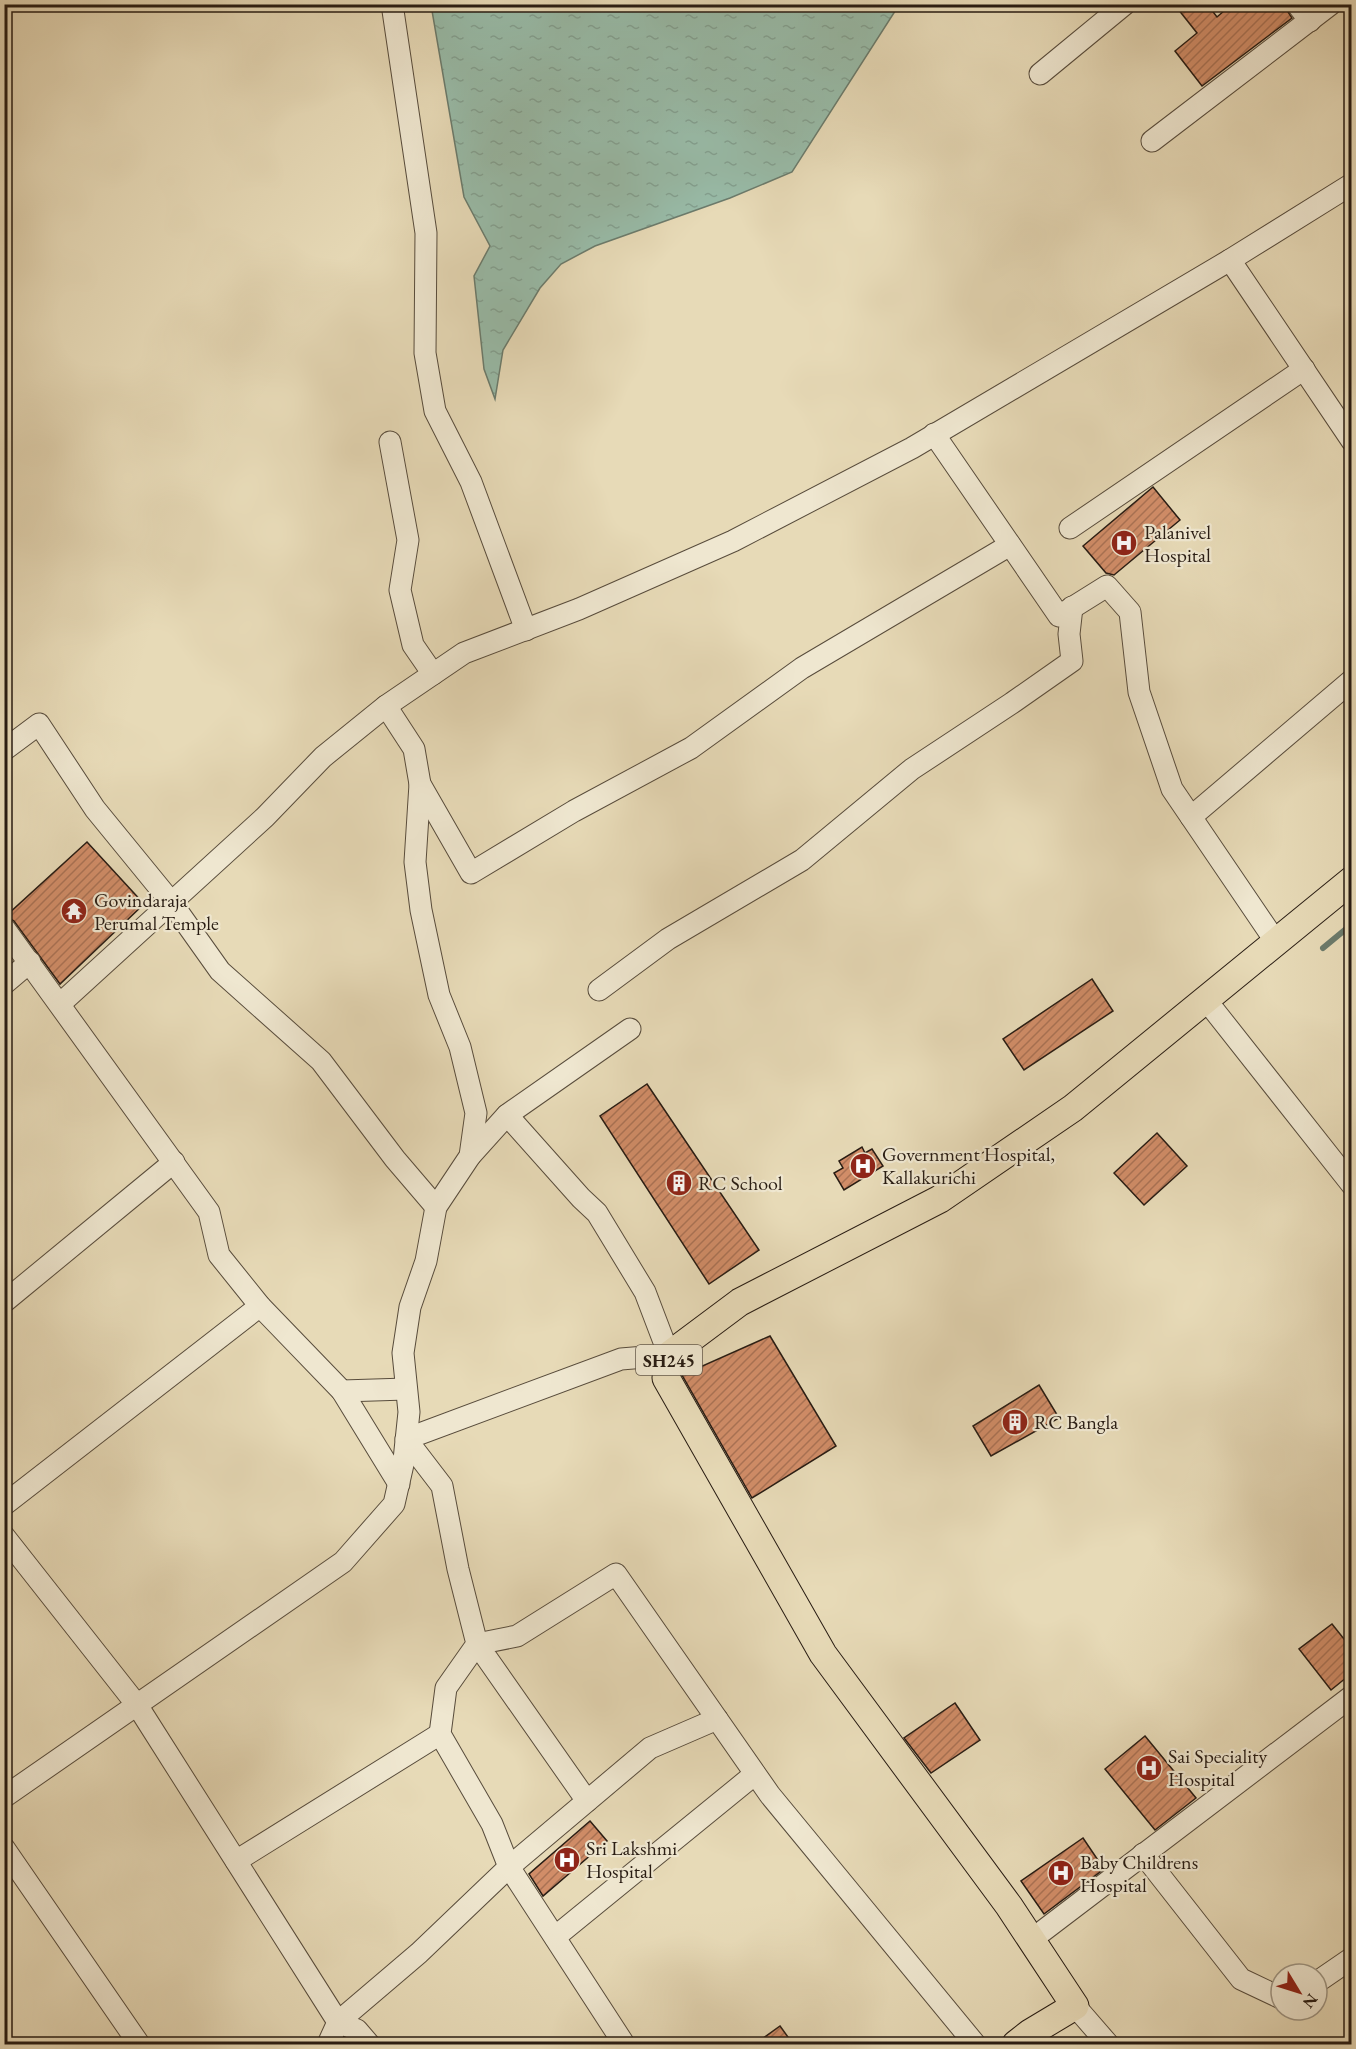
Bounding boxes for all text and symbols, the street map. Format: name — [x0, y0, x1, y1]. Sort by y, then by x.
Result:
place label: Palanivel Hospital — [1144, 519, 1211, 568]
hospital icon: Palanivel Hospital — [1109, 528, 1139, 558]
place label: Govindaraja Perumal Temple — [94, 887, 219, 936]
temple icon: Govindaraja Perumal Temple — [59, 896, 89, 926]
place label: Government Hospital, Kallakurichi — [882, 1141, 1055, 1190]
hospital icon: Government Hospital, Kallakurichi — [848, 1151, 878, 1181]
building icon: RC School — [664, 1168, 694, 1198]
place label: RC School — [698, 1170, 783, 1196]
road number: SH245 — [636, 1345, 702, 1375]
building icon: RC Bangla — [1000, 1407, 1030, 1437]
place label: RC Bangla — [1034, 1409, 1118, 1435]
place label: Sai Speciality Hospital — [1168, 1743, 1267, 1792]
hospital icon: Sai Speciality Hospital — [1134, 1753, 1164, 1783]
place label: Sri Lakshmi Hospital — [586, 1835, 677, 1884]
hospital icon: Sri Lakshmi Hospital — [552, 1845, 582, 1875]
place label: Baby Childrens Hospital — [1080, 1849, 1198, 1898]
hospital icon: Baby Childrens Hospital — [1046, 1858, 1076, 1888]
north arrow — [1269, 1962, 1329, 2022]
text: N — [1298, 1989, 1323, 2013]

